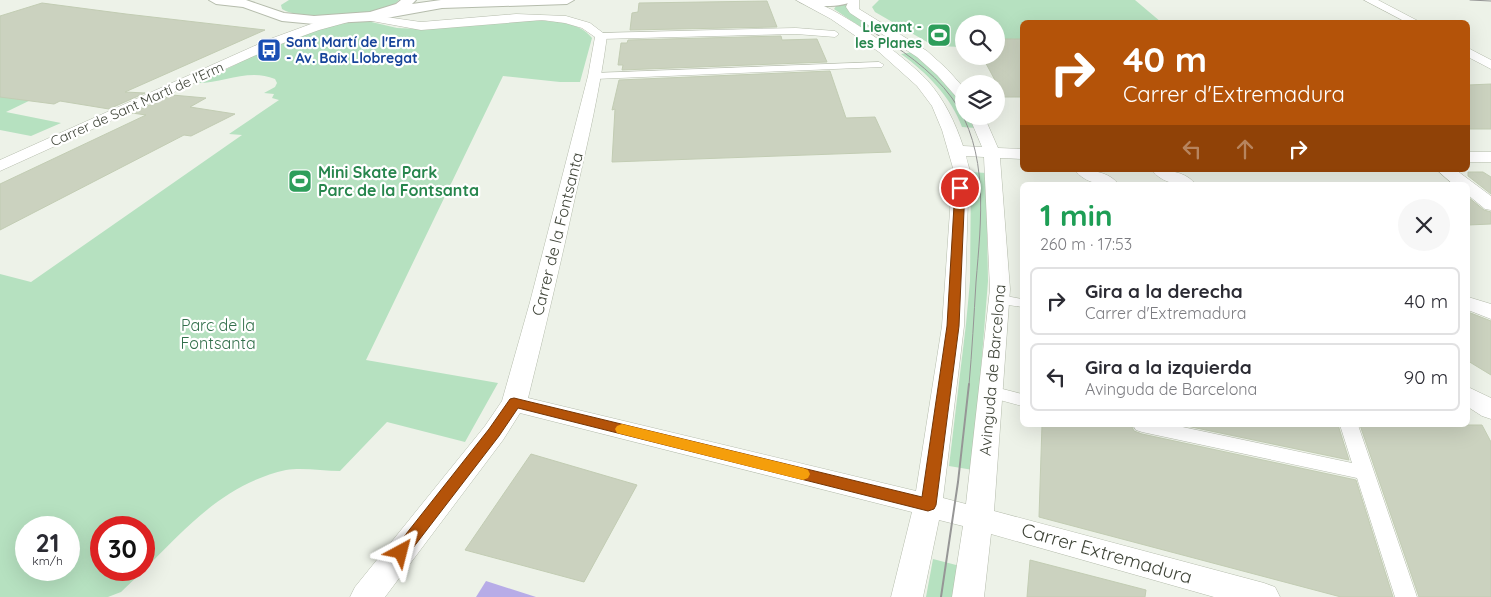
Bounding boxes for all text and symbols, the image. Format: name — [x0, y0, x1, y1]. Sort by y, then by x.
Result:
map controls — [955, 15, 1005, 125]
button: search — [955, 15, 1005, 65]
place label: Llevant - les Planes — [855, 18, 922, 52]
sports icon: Llevant - les Planes — [926, 22, 952, 48]
place label: Sant Martí de l'Erm - Av. Baix Llobregat — [286, 33, 418, 67]
bus stop icon: Sant Martí de l'Erm - Av. Baix Llobregat — [256, 37, 282, 63]
text: 40 m — [1123, 37, 1207, 81]
icon: right — [1040, 40, 1105, 105]
street label: Carrer de Sant Martí de l'Erm — [48, 58, 226, 150]
button: layers — [955, 75, 1005, 125]
text: Carrer d'Extremadura — [1123, 80, 1345, 108]
icon: left — [1178, 135, 1206, 163]
icon: ahead — [1231, 135, 1259, 163]
icon: right — [1284, 135, 1312, 163]
street label: Carrer de la Fontsanta — [527, 150, 587, 318]
place label: Mini Skate Park Parc de la Fontsanta — [318, 162, 479, 200]
pin — [939, 167, 981, 209]
sports icon: Mini Skate Park Parc de la Fontsanta — [287, 168, 313, 194]
icon: arrive — [946, 174, 974, 202]
text: 1 min — [1040, 196, 1113, 234]
button: close — [1398, 199, 1450, 251]
text: 260 m · 17:53 — [1040, 234, 1132, 254]
text: Gira a la derecha — [1085, 279, 1243, 303]
street label: Avinguda de Barcelona — [975, 283, 1009, 457]
icon: right — [1042, 287, 1070, 315]
text: 40 m — [1404, 289, 1448, 313]
text: Carrer d'Extremadura — [1085, 303, 1246, 323]
park label: Parc de la Fontsanta — [180, 315, 256, 353]
text: Gira a la izquierda — [1085, 355, 1252, 379]
icon: left — [1042, 363, 1070, 391]
text: 90 m — [1404, 365, 1448, 389]
text: Avinguda de Barcelona — [1085, 379, 1257, 399]
speed limit sign: 30 — [90, 516, 155, 581]
street label: Carrer Extremadura — [1019, 517, 1195, 589]
position arrow — [374, 525, 426, 577]
text: 21 — [36, 527, 59, 558]
text: km/h — [32, 553, 63, 568]

